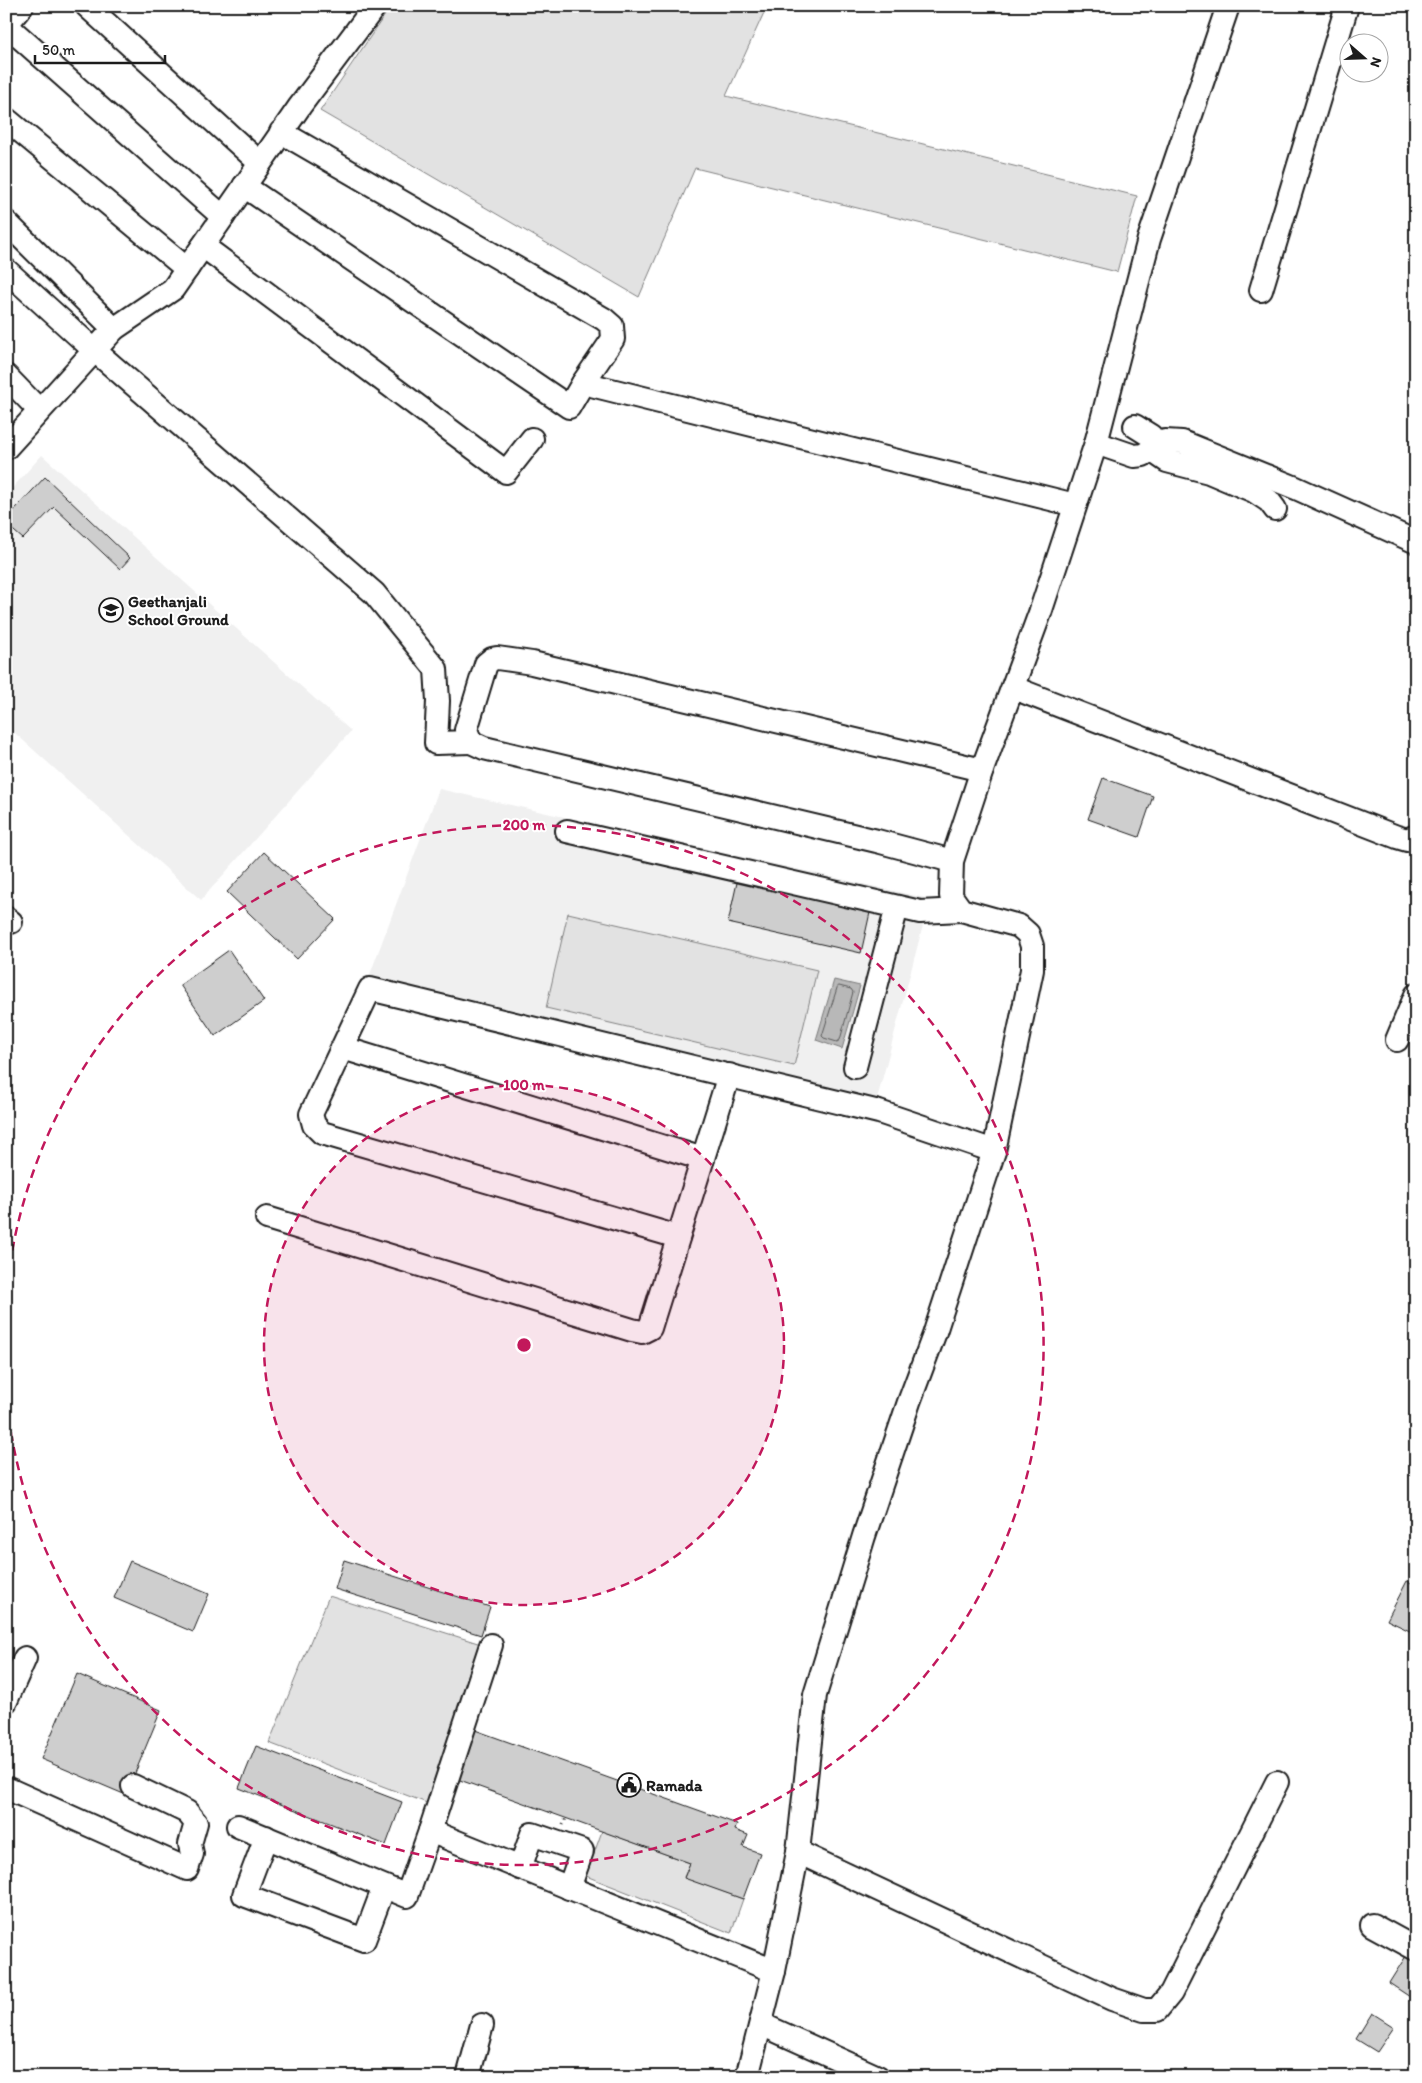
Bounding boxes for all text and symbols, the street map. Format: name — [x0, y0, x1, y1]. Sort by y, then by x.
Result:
scale bar — [35, 32, 165, 64]
north arrow — [1340, 32, 1390, 82]
text: 50 m — [42, 41, 75, 59]
text: N — [1366, 55, 1385, 70]
place label: Geethanjali School Ground — [128, 592, 229, 629]
school or university icon: Geethanjali School Ground — [98, 597, 124, 623]
text: 200 m — [503, 816, 546, 834]
text: 100 m — [503, 1076, 545, 1094]
centre of rings — [515, 1336, 533, 1354]
public building icon: Ramada — [616, 1772, 642, 1798]
place label: Ramada — [646, 1776, 703, 1795]

